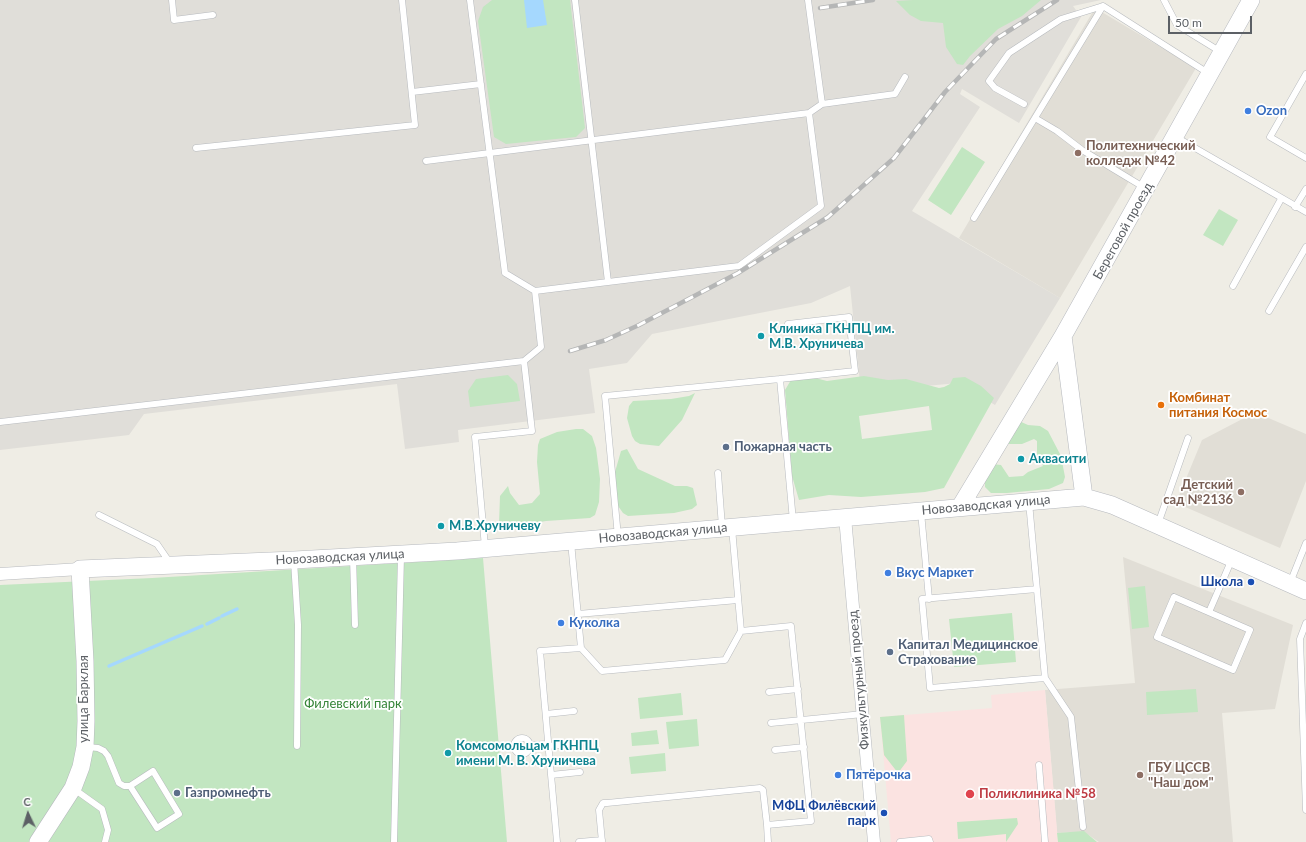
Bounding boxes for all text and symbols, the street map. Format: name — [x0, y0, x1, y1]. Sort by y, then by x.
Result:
scale bar — [1170, 8, 1254, 34]
text: 50 m — [1175, 15, 1202, 30]
place label: Ozon — [1256, 103, 1287, 119]
marker: Ozon — [1243, 106, 1253, 116]
place label: Политехнический колледж №42 — [1086, 138, 1196, 169]
marker: Политехнический колледж №42 — [1073, 148, 1083, 158]
street label: Береговой проезд — [1090, 180, 1156, 282]
place label: Клиника ГКНПЦ им. М.В. Хруничева — [769, 321, 894, 352]
marker: Клиника ГКНПЦ им. М.В. Хруничева — [756, 331, 766, 341]
place label: Комбинат питания Космос — [1169, 390, 1267, 421]
marker: Комбинат питания Космос — [1156, 400, 1166, 410]
place label: Пожарная часть — [734, 439, 832, 455]
marker: Пожарная часть — [721, 442, 731, 452]
place label: Аквасити — [1029, 451, 1086, 467]
marker: Аквасити — [1016, 454, 1026, 464]
place label: Детский сад №2136 — [1163, 477, 1233, 508]
marker: Детский сад №2136 — [1236, 487, 1246, 497]
street label: Новозаводская улица — [921, 492, 1051, 518]
place label: М.В.Хруничеву — [449, 518, 541, 534]
street label: Новозаводская улица — [598, 520, 728, 546]
marker: М.В.Хруничеву — [436, 521, 446, 531]
street label: Новозаводская улица — [275, 546, 405, 568]
place label: Вкус Маркет — [896, 565, 974, 581]
marker: Вкус Маркет — [883, 568, 893, 578]
place label: Школа — [1201, 574, 1243, 590]
marker: Школа — [1246, 577, 1256, 587]
street label: Физкультурный проезд — [845, 610, 873, 750]
place label: Куколка — [569, 615, 620, 631]
marker: Куколка — [556, 618, 566, 628]
place label: Капитал Медицинское Страхование — [898, 637, 1038, 668]
marker: Капитал Медицинское Страхование — [885, 647, 895, 657]
street label: улица Барклая — [76, 655, 92, 743]
park label: Филевский парк — [304, 696, 402, 712]
place label: Комсомольцам ГКНПЦ имени М. В. Хруничева — [456, 738, 599, 769]
marker: Комсомольцам ГКНПЦ имени М. В. Хруничева — [443, 748, 453, 758]
place label: ГБУ ЦССВ "Наш дом" — [1148, 760, 1214, 791]
place label: Пятёрочка — [846, 767, 911, 783]
marker: Пятёрочка — [833, 770, 843, 780]
marker: ГБУ ЦССВ "Наш дом" — [1135, 770, 1145, 780]
place label: Газпромнефть — [185, 785, 271, 801]
place label: Поликлиника №58 — [979, 786, 1096, 802]
marker: Газпромнефть — [172, 788, 182, 798]
marker: Поликлиника №58 — [964, 788, 976, 800]
north arrow — [8, 794, 48, 834]
text: С — [23, 795, 31, 808]
place label: МФЦ Филёвский парк — [772, 798, 876, 829]
marker: МФЦ Филёвский парк — [879, 808, 889, 818]

